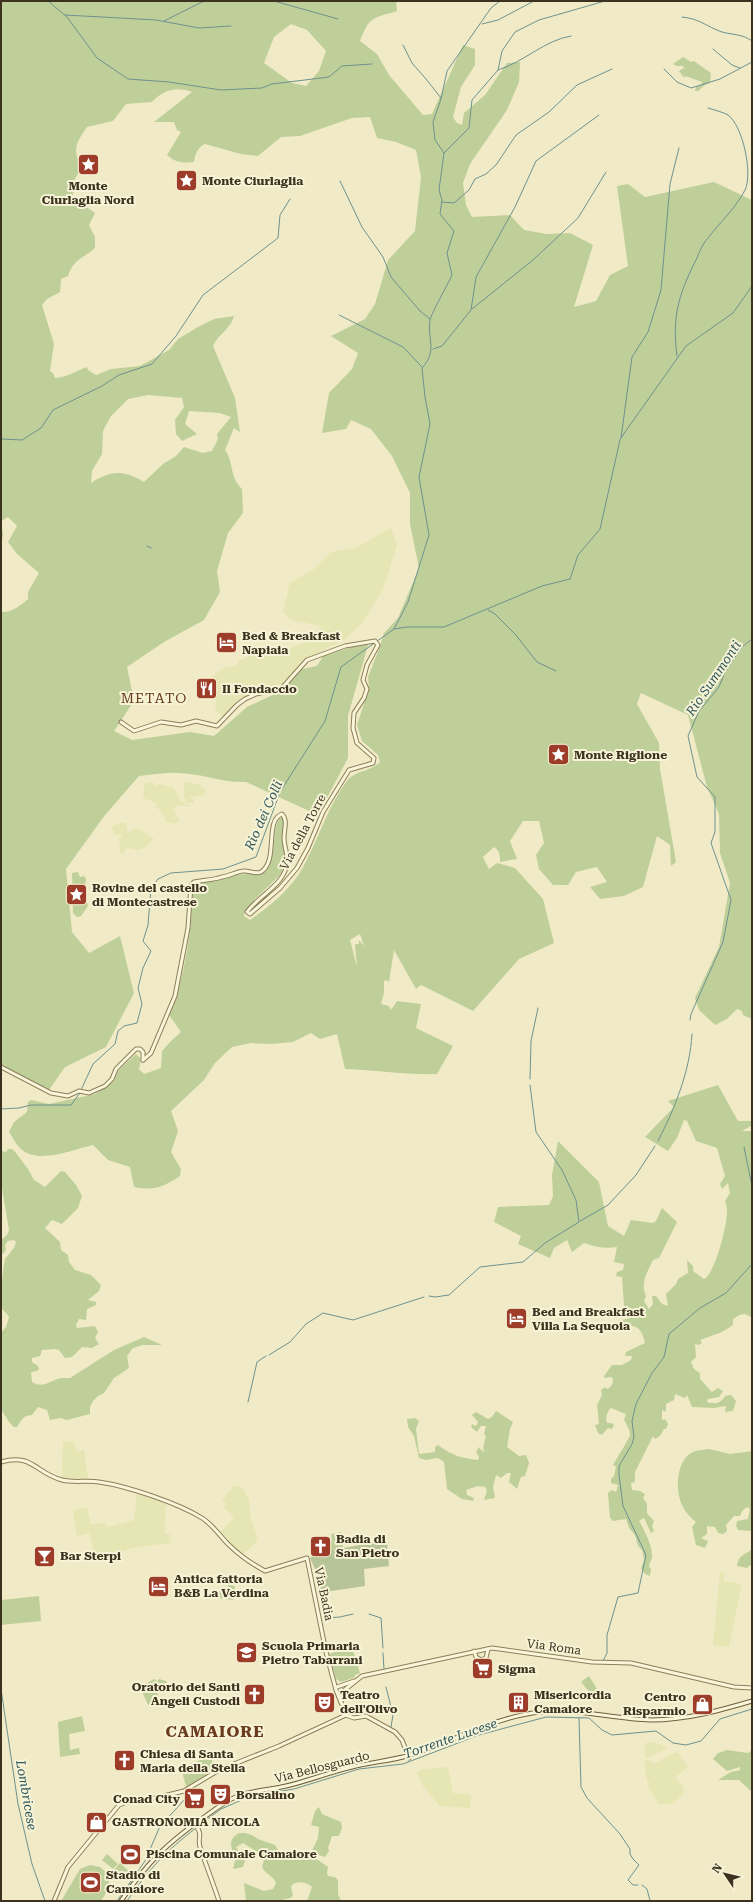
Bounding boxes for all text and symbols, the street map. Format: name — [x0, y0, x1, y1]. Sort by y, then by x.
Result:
place icon: Monte Ciurlaglia Nord — [75, 152, 101, 178]
place icon: Monte Ciurlaglia — [173, 168, 199, 194]
place label: Monte Ciurlaglia — [202, 174, 303, 188]
place label: Monte Ciurlaglia Nord — [42, 179, 134, 207]
place label: Bed & Breakfast Napiaia — [242, 629, 341, 657]
hotel icon: Bed & Breakfast Napiaia — [214, 630, 240, 656]
water label: Rio Summonti — [682, 638, 744, 719]
restaurant icon: Il Fondaccio — [194, 676, 220, 702]
place label: Il Fondaccio — [222, 682, 297, 696]
district label: METATO — [121, 690, 187, 706]
place icon: Monte Riglione — [546, 742, 572, 768]
place label: Monte Riglione — [574, 748, 667, 762]
water label: Rio dei Colli — [241, 778, 285, 853]
street label: Via della Torre — [277, 791, 329, 872]
place label: Rovine del castello di Montecastrese — [92, 881, 207, 909]
place icon: Rovine del castello di Montecastrese — [64, 882, 90, 908]
place label: Bed and Breakfast Villa La Sequoia — [532, 1305, 644, 1333]
hotel icon: Bed and Breakfast Villa La Sequoia — [504, 1306, 530, 1332]
place label: Badia di San Pietro — [336, 1532, 399, 1560]
church icon: Badia di San Pietro — [308, 1533, 334, 1559]
bar icon: Bar Sterpi — [31, 1543, 57, 1569]
place label: Bar Sterpi — [60, 1549, 121, 1563]
street label: Via Badia — [312, 1566, 337, 1622]
place label: Antica fattoria B&B La Verdina — [174, 1572, 269, 1600]
hotel icon: Antica fattoria B&B La Verdina — [145, 1573, 171, 1599]
street label: Via Roma — [526, 1636, 583, 1658]
place label: Scuola Primaria Pietro Tabarrani — [262, 1639, 363, 1667]
school or university icon: Scuola Primaria Pietro Tabarrani — [233, 1640, 259, 1666]
supermarket icon: Sigma — [469, 1656, 495, 1682]
place label: Sigma — [498, 1662, 536, 1676]
place label: Oratorio dei Santi Angeli Custodi — [132, 1680, 240, 1708]
church icon: Oratorio dei Santi Angeli Custodi — [242, 1681, 268, 1707]
place label: Teatro dell'Olivo — [340, 1688, 398, 1716]
place label: Misericordia Camaiore — [534, 1688, 611, 1716]
theatre icon: Teatro dell'Olivo — [311, 1689, 337, 1715]
building icon: Misericordia Camaiore — [505, 1689, 531, 1715]
place label: Centro Risparmio — [623, 1690, 686, 1718]
shop icon: Centro Risparmio — [689, 1691, 715, 1717]
water label: Torrente Lucese — [401, 1715, 499, 1762]
district label: CAMAIORE — [165, 1722, 265, 1741]
place label: Chiesa di Santa Maria della Stella — [140, 1747, 245, 1775]
church icon: Chiesa di Santa Maria della Stella — [111, 1748, 137, 1774]
street label: Via Bellosguardo — [273, 1748, 371, 1786]
water label: Lombricese — [13, 1758, 40, 1832]
theatre icon: Borsalino — [207, 1782, 233, 1808]
supermarket icon: Conad City — [182, 1786, 208, 1812]
place label: Borsalino — [236, 1788, 295, 1802]
place label: Conad City — [113, 1792, 181, 1806]
shop icon: GASTRONOMIA NICOLA — [84, 1809, 110, 1835]
place label: GASTRONOMIA NICOLA — [112, 1815, 260, 1829]
sports icon: Piscina Comunale Camaiore — [117, 1841, 143, 1867]
place label: Piscina Comunale Camaiore — [146, 1847, 317, 1861]
north arrow — [705, 1854, 745, 1894]
text: N — [709, 1861, 725, 1876]
place label: Stadio di Camaiore — [106, 1868, 164, 1896]
sports icon: Stadio di Camaiore — [78, 1869, 104, 1895]

